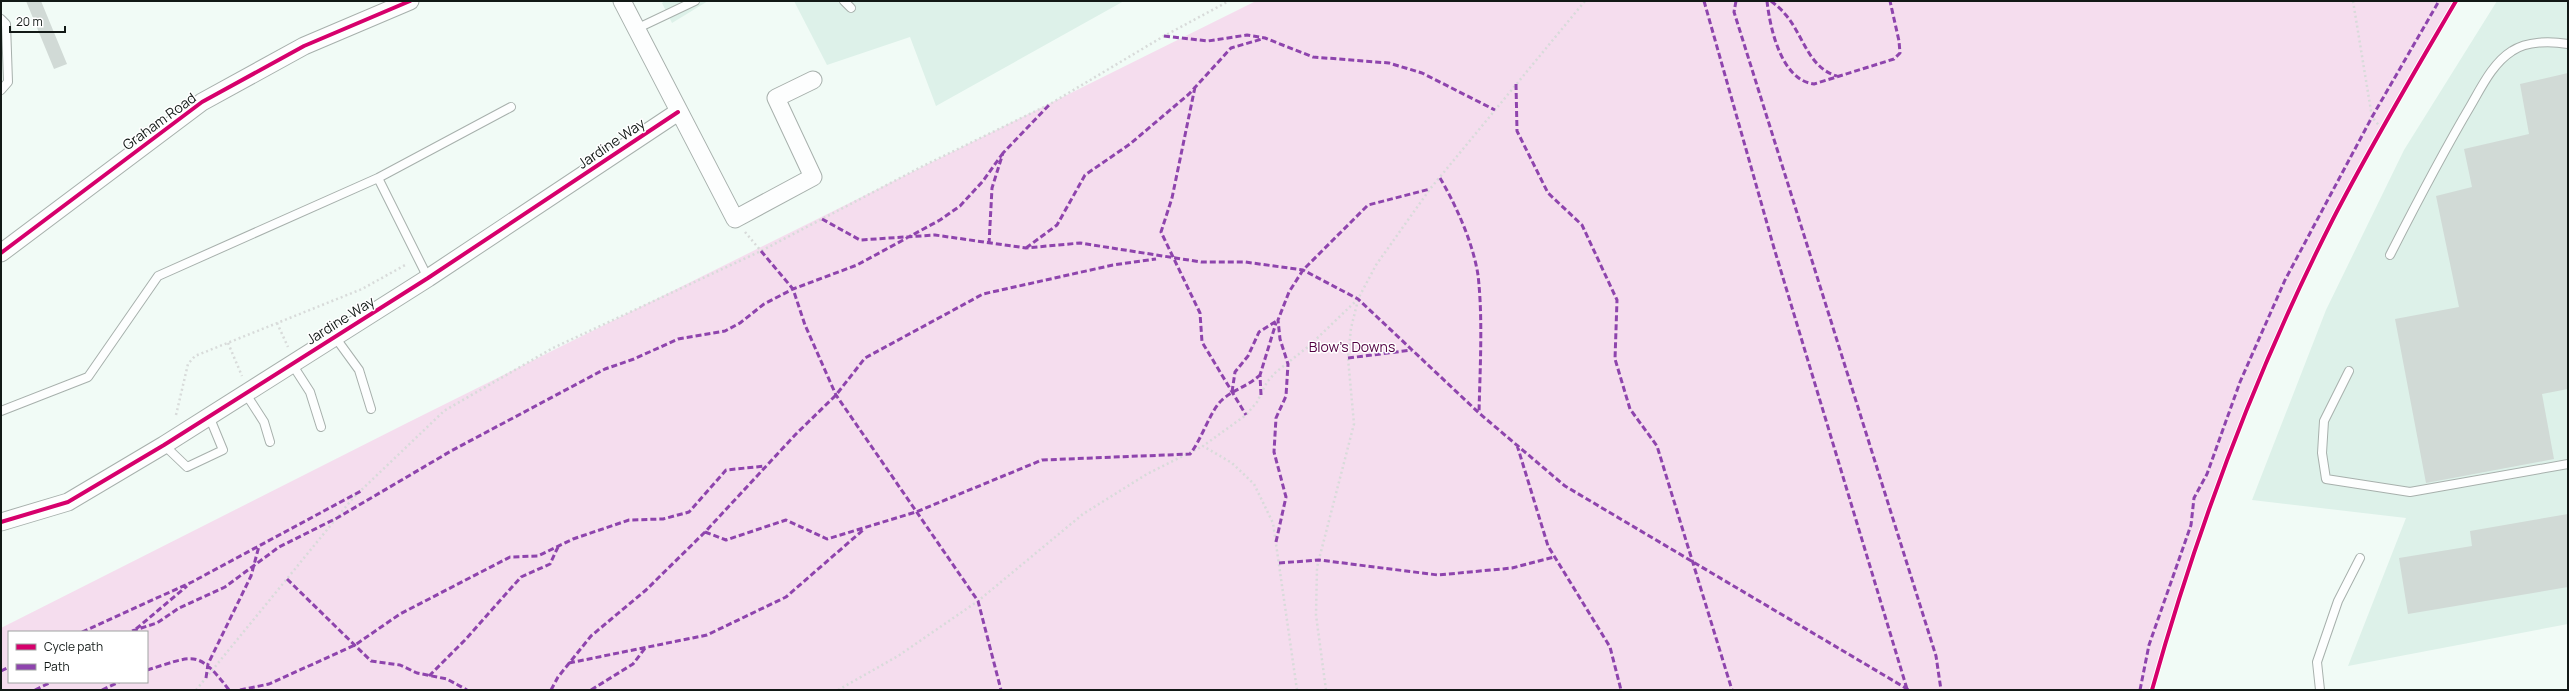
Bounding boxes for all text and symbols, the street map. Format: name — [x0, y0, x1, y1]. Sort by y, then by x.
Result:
scale bar — [10, 8, 65, 34]
text: 20 m — [16, 13, 43, 30]
street label: Graham Road — [118, 88, 200, 154]
street label: Jardine Way — [574, 113, 649, 172]
street label: Jardine Way — [302, 291, 378, 349]
park label: Blow's Downs — [1309, 337, 1395, 356]
legend — [8, 631, 148, 683]
text: Cycle path — [44, 638, 103, 655]
text: Path — [44, 658, 70, 675]

